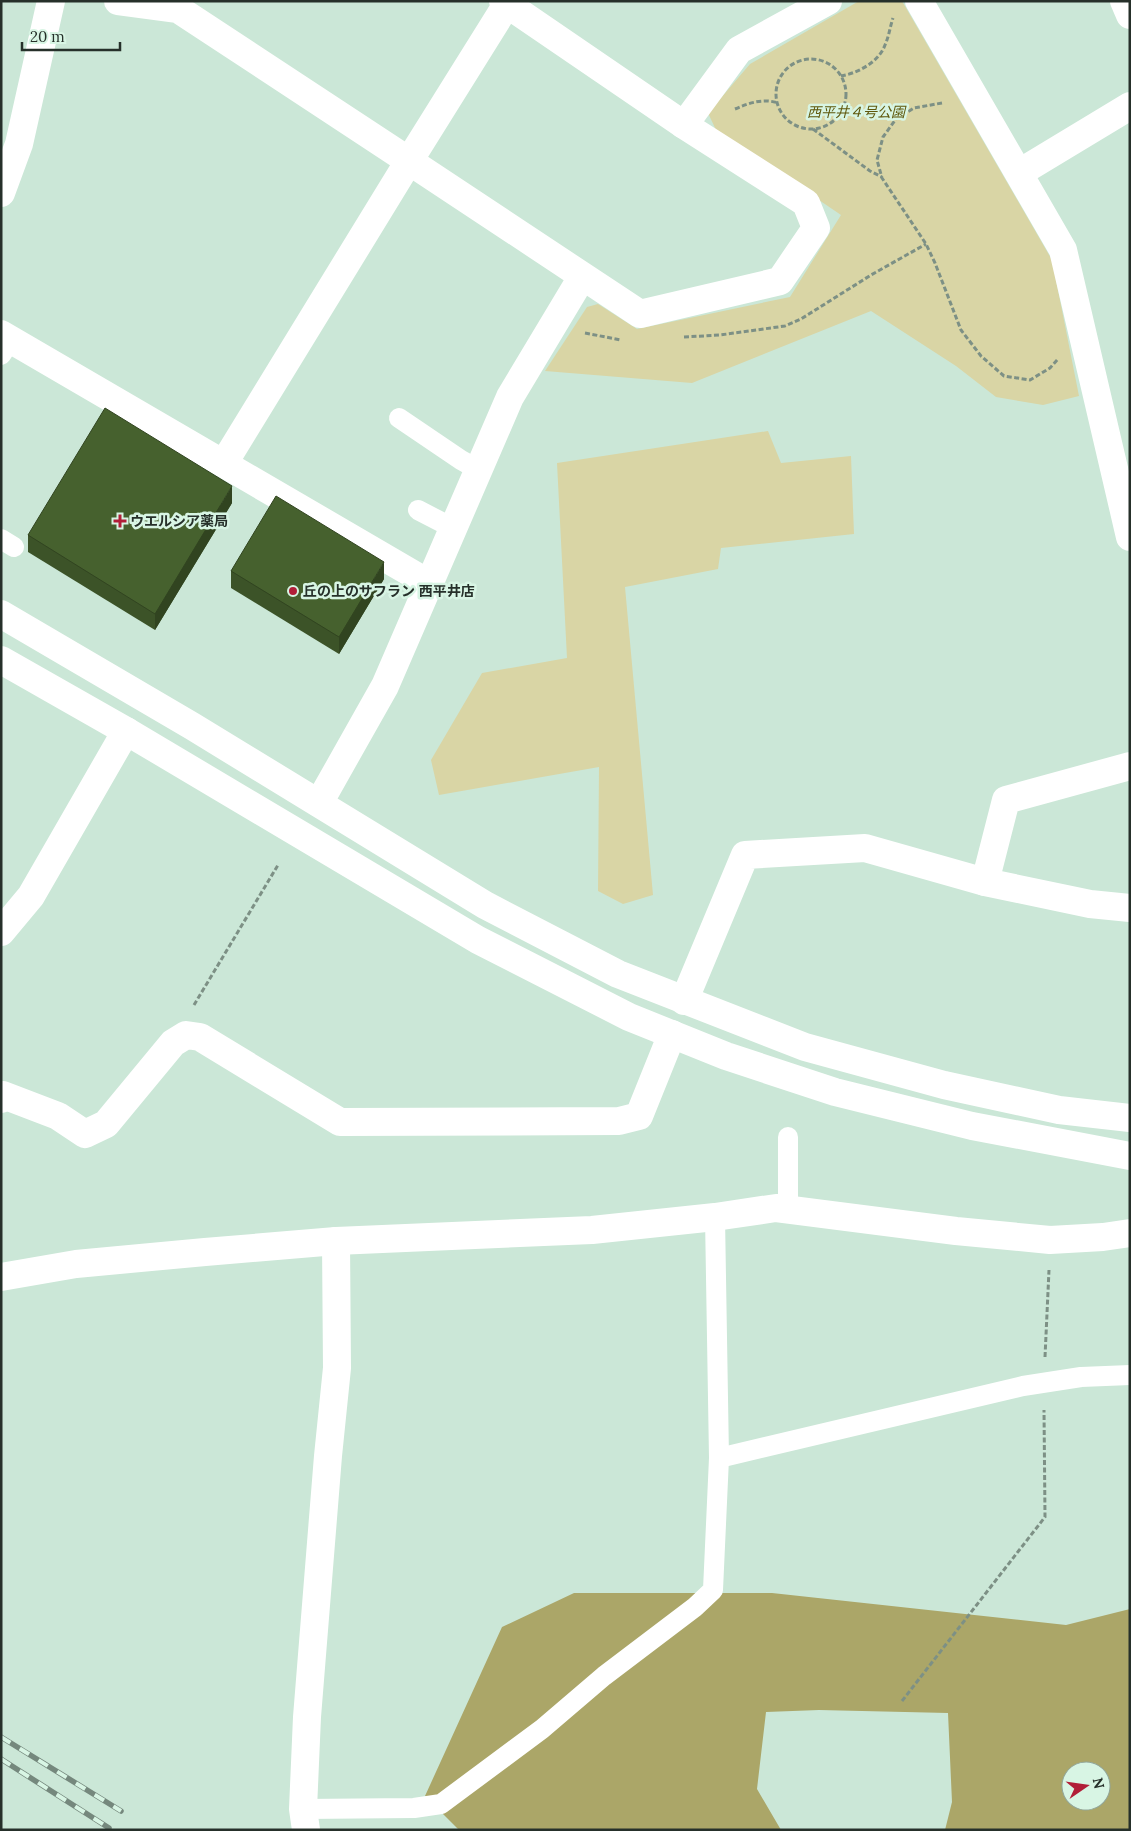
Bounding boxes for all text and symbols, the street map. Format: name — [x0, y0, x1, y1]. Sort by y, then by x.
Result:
scale bar — [22, 20, 120, 52]
text: 20 m — [30, 27, 65, 46]
park label: 西平井４号公園 — [807, 103, 907, 121]
place label: ウエルシア薬局 — [130, 512, 228, 530]
marker: ウエルシア薬局 — [114, 515, 126, 527]
place label: 丘の上のサフラン 西平井店 — [303, 582, 475, 600]
marker: 丘の上のサフラン 西平井店 — [287, 585, 299, 597]
north arrow — [1061, 1761, 1111, 1811]
text: N — [1089, 1776, 1109, 1791]

